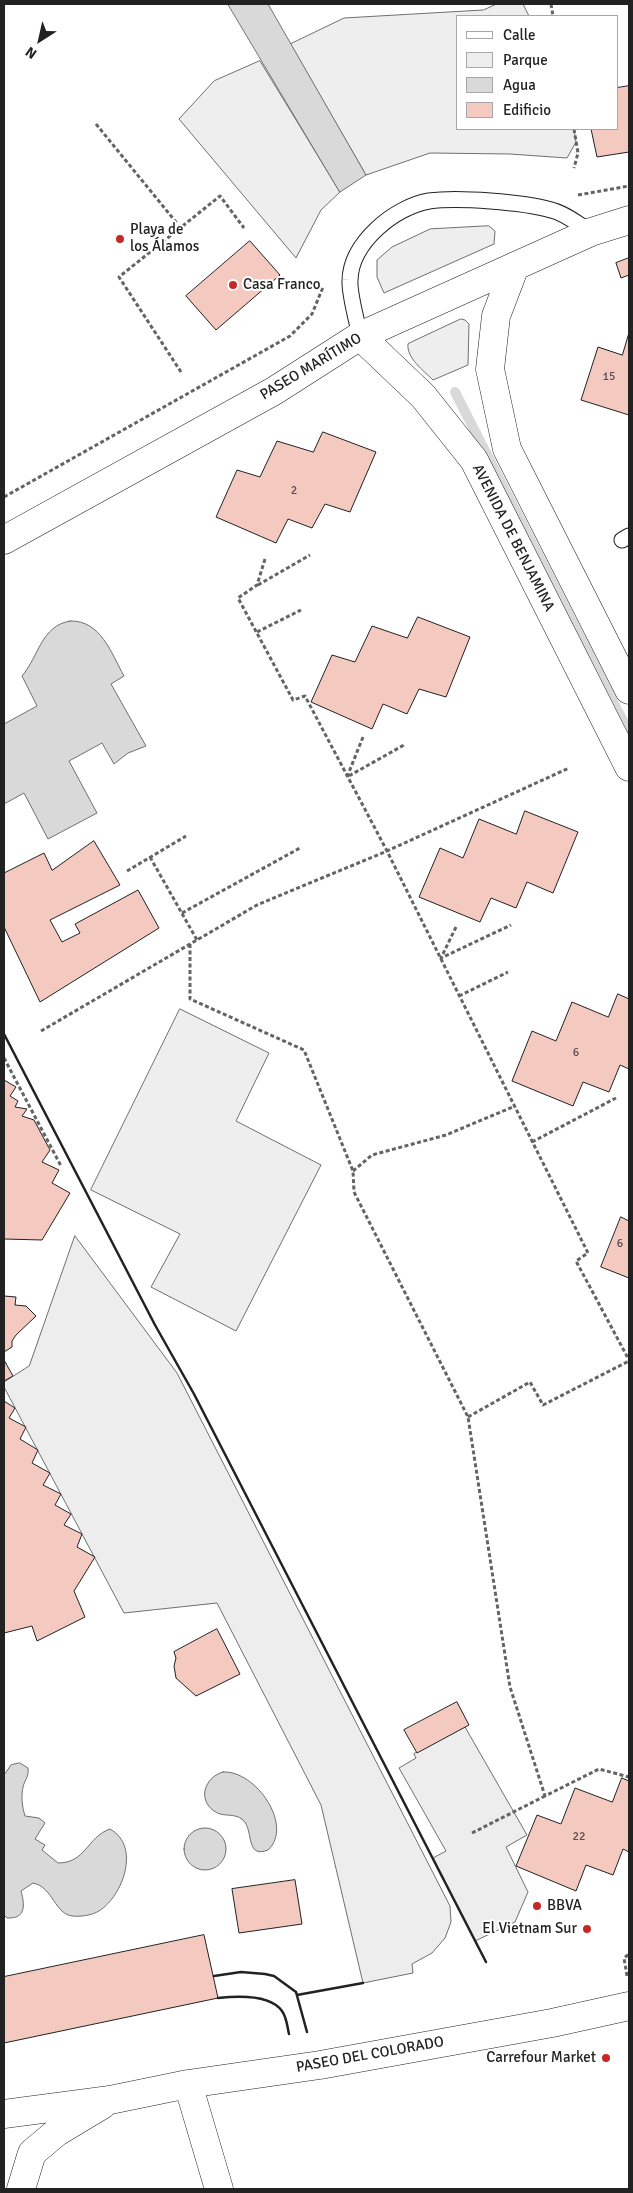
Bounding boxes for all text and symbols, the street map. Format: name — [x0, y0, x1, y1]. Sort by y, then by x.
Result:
north arrow — [15, 15, 65, 65]
legend — [456, 15, 618, 130]
text: Calle — [503, 26, 536, 44]
text: N — [22, 43, 40, 62]
text: Parque — [503, 51, 548, 69]
text: Agua — [503, 76, 536, 94]
text: Edificio — [503, 101, 551, 119]
place label: Playa de los Álamos — [130, 221, 199, 256]
marker: Playa de los Álamos — [114, 233, 126, 245]
place label: Casa Franco — [243, 276, 320, 294]
marker: Casa Franco — [227, 279, 239, 291]
street label: PASEO MARÍTIMO — [257, 330, 365, 404]
house number: 15 — [603, 370, 615, 384]
street label: AVENIDA DE BENJAMINA — [468, 461, 558, 615]
house number: 2 — [291, 484, 297, 498]
house number: 6 — [573, 1046, 579, 1060]
house number: 6 — [617, 1237, 623, 1251]
house number: 22 — [573, 1830, 585, 1844]
place label: BBVA — [547, 1897, 582, 1915]
marker: BBVA — [531, 1900, 543, 1912]
place label: El Vietnam Sur — [482, 1920, 577, 1938]
marker: El Vietnam Sur — [581, 1923, 593, 1935]
street label: PASEO DEL COLORADO — [295, 2033, 445, 2077]
place label: Carrefour Market — [486, 2049, 596, 2067]
marker: Carrefour Market — [600, 2052, 612, 2064]

